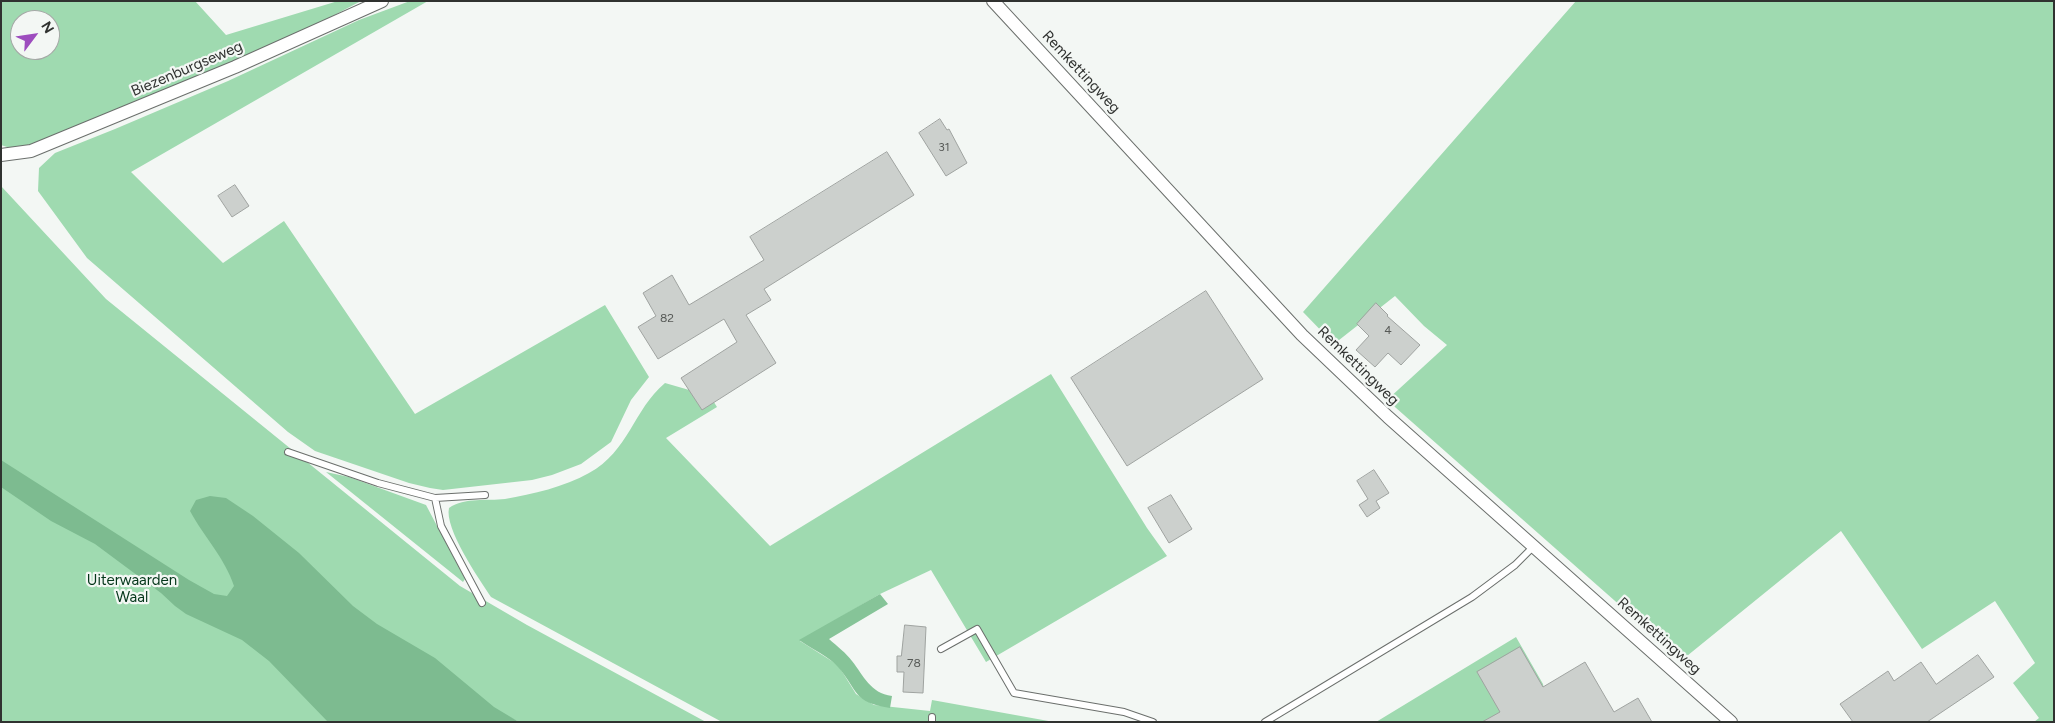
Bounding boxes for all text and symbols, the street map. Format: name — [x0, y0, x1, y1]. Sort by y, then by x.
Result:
north arrow — [10, 10, 60, 60]
text: N — [37, 19, 57, 37]
street label: Remkettingweg — [1038, 27, 1124, 117]
street label: Biezenburgseweg — [129, 37, 245, 101]
house number: 31 — [938, 140, 950, 154]
house number: 82 — [660, 311, 674, 325]
street label: Remkettingweg — [1314, 323, 1402, 409]
house number: 4 — [1384, 323, 1392, 337]
park label: Uiterwaarden Waal — [87, 572, 177, 607]
street label: Remkettingweg — [1614, 594, 1704, 678]
house number: 78 — [907, 656, 921, 670]

